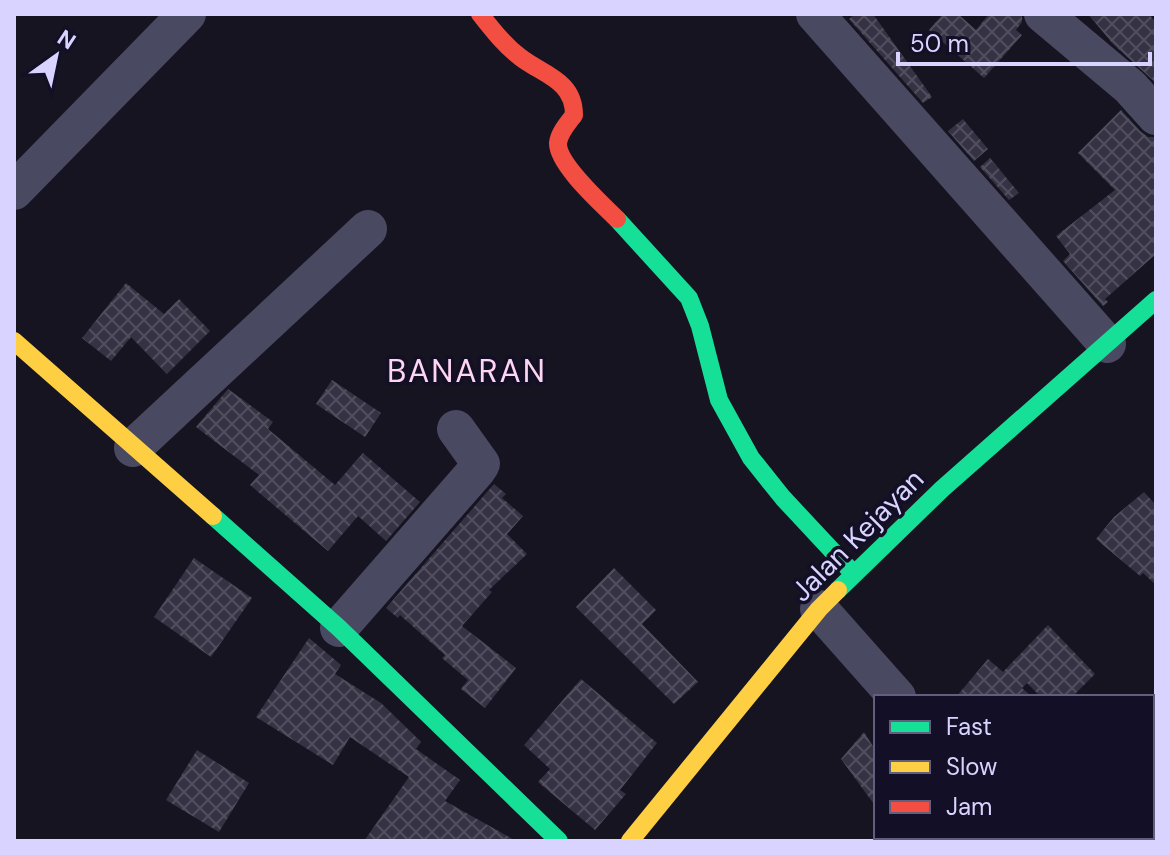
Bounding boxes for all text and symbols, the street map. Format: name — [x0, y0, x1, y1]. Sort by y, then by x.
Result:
north arrow — [16, 16, 96, 96]
scale bar — [898, 16, 1150, 66]
text: N — [52, 23, 81, 56]
text: 50 m — [910, 28, 969, 59]
district label: BANARAN — [387, 350, 547, 392]
street label: Jalan Kejayan — [783, 461, 932, 610]
legend — [874, 695, 1154, 839]
text: Fast — [946, 711, 992, 742]
text: Slow — [946, 751, 997, 782]
text: Jam — [946, 791, 992, 822]

